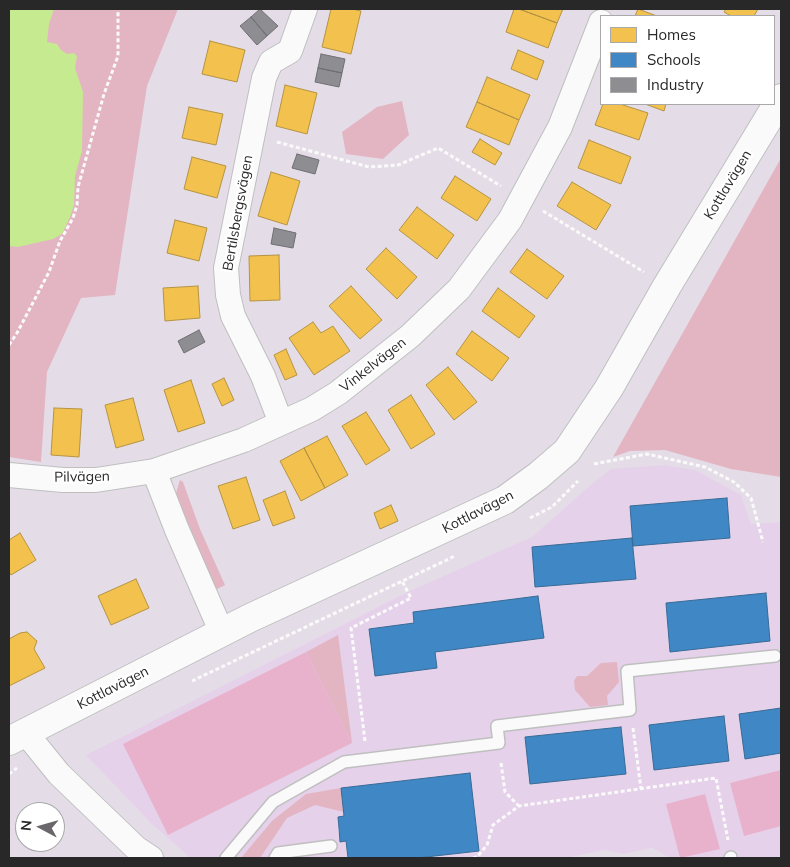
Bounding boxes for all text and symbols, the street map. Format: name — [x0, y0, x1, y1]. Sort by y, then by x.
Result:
legend — [600, 15, 775, 105]
text: Homes — [647, 25, 696, 44]
text: Schools — [647, 50, 701, 69]
text: Industry — [647, 75, 704, 94]
street label: Kottlavägen — [701, 147, 755, 223]
street label: Bertilsbergsvägen — [220, 154, 256, 272]
street label: Vinkelvägen — [337, 334, 409, 396]
street label: Pilvägen — [54, 468, 110, 486]
street label: Kottlavägen — [439, 487, 517, 537]
street label: Kottlavägen — [74, 663, 152, 713]
north arrow — [15, 802, 65, 852]
text: N — [17, 819, 36, 832]

